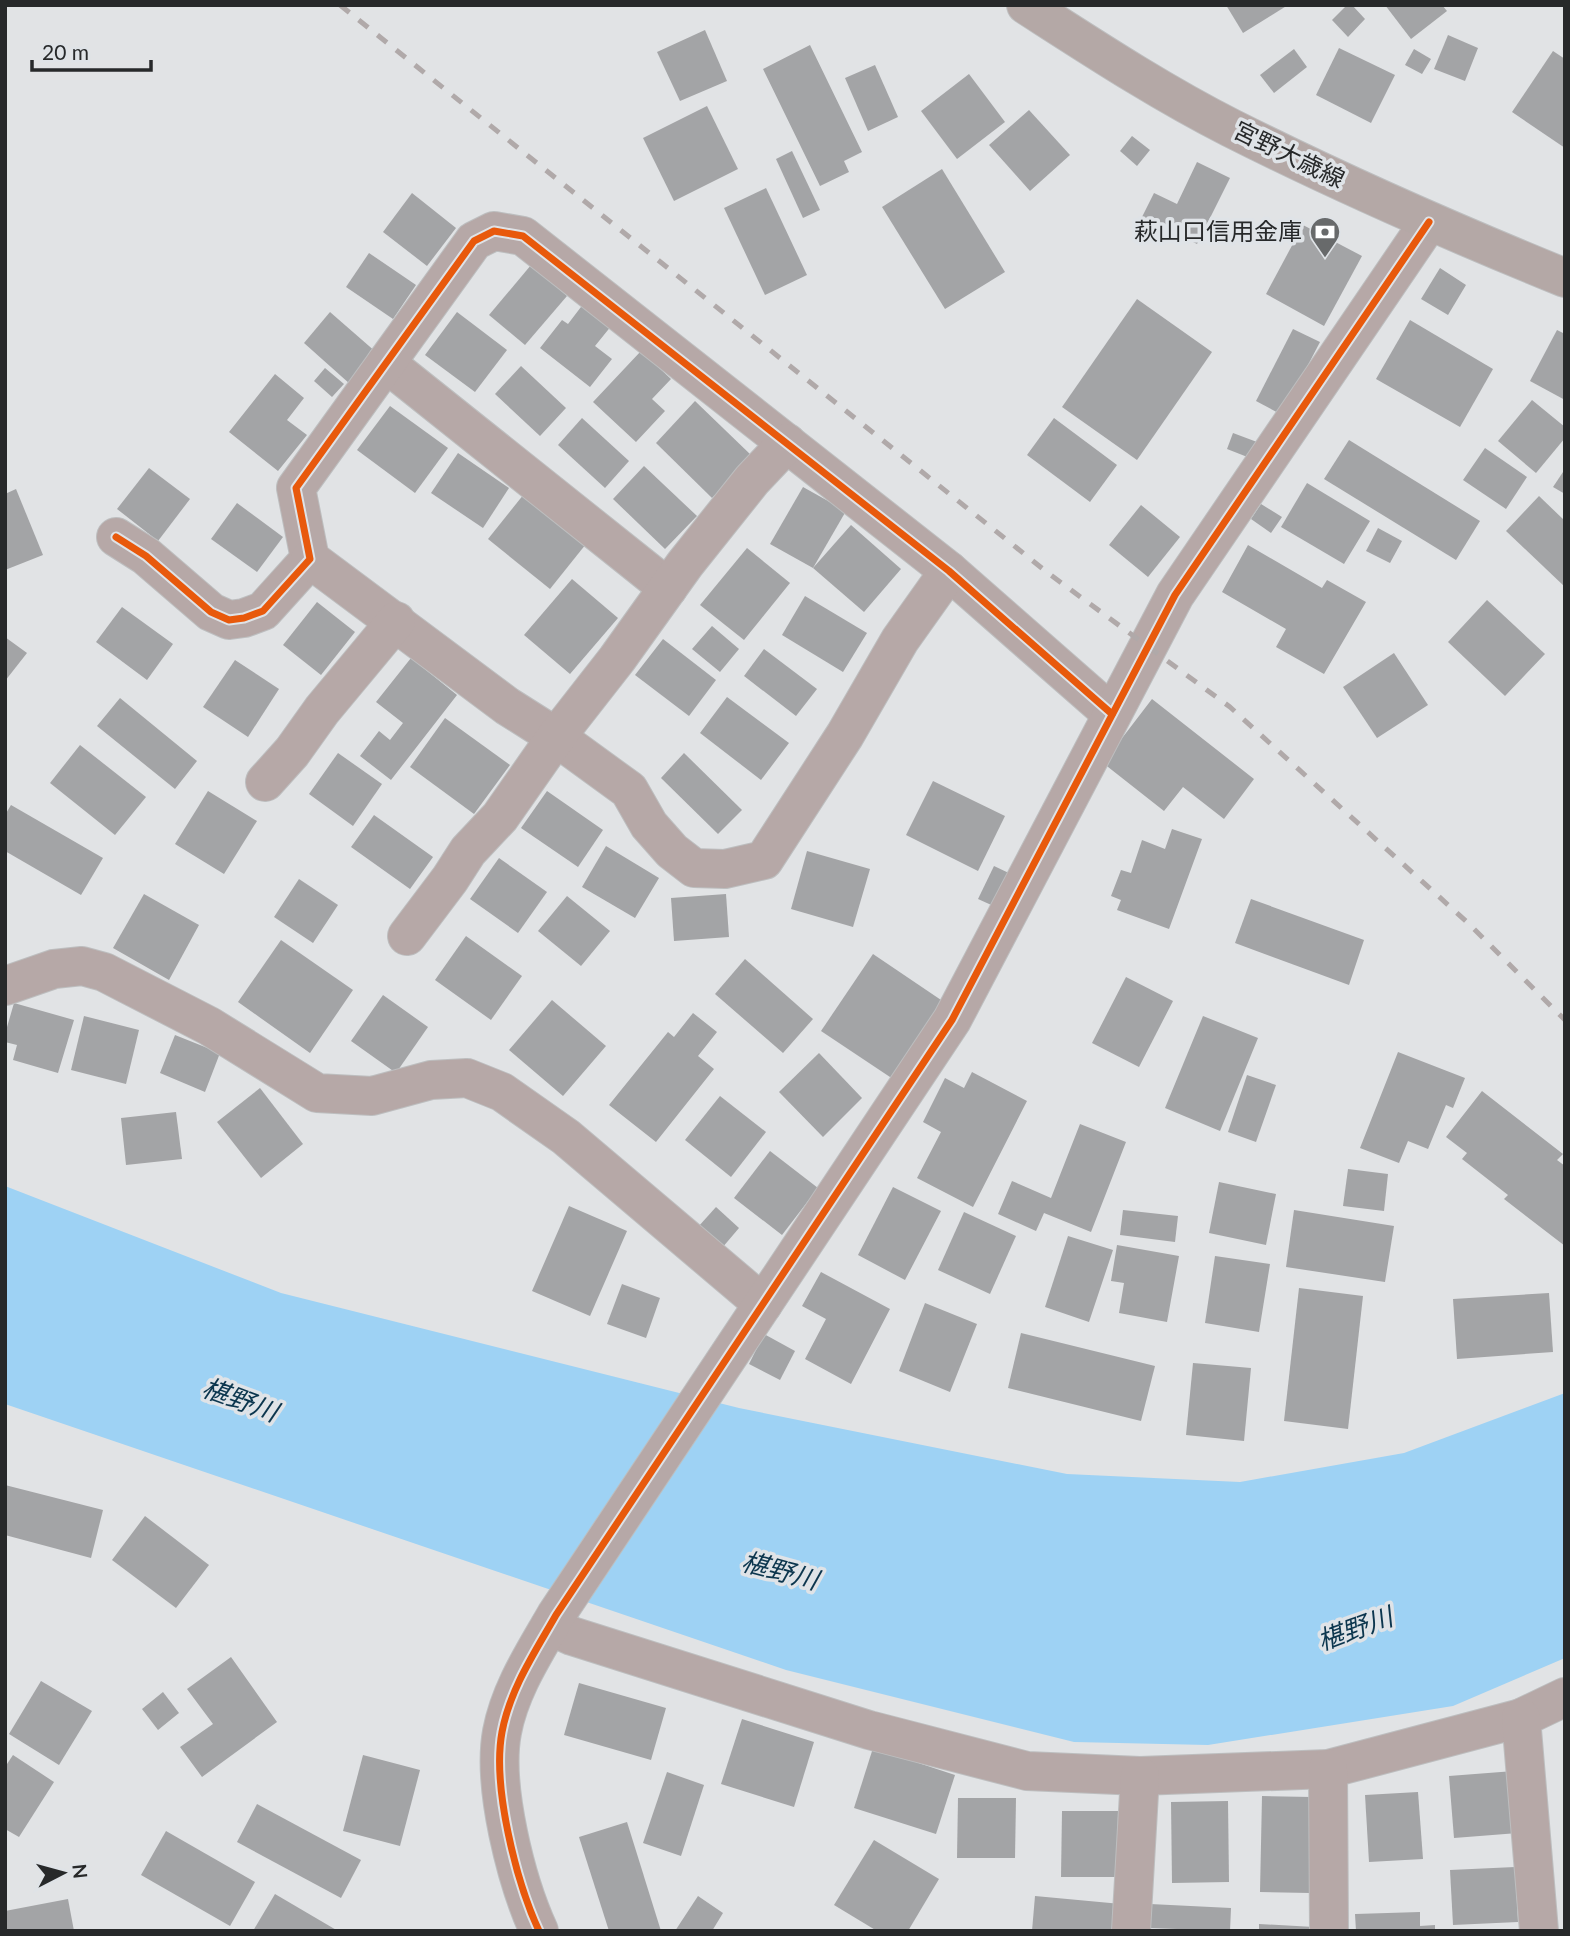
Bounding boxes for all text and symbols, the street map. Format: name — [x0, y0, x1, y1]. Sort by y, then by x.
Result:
scale bar — [32, 28, 150, 72]
text: 20 m — [42, 39, 89, 64]
street label: 宮野大歳線 — [1229, 114, 1350, 193]
bank icon: 萩山口信用金庫 — [1308, 215, 1342, 259]
place label: 萩山口信用金庫 — [1134, 216, 1302, 245]
water label: 椹野川 — [198, 1371, 285, 1428]
water label: 椹野川 — [738, 1544, 825, 1596]
water label: 椹野川 — [1313, 1599, 1400, 1656]
north arrow — [28, 1838, 98, 1908]
text: N — [68, 1863, 93, 1880]

